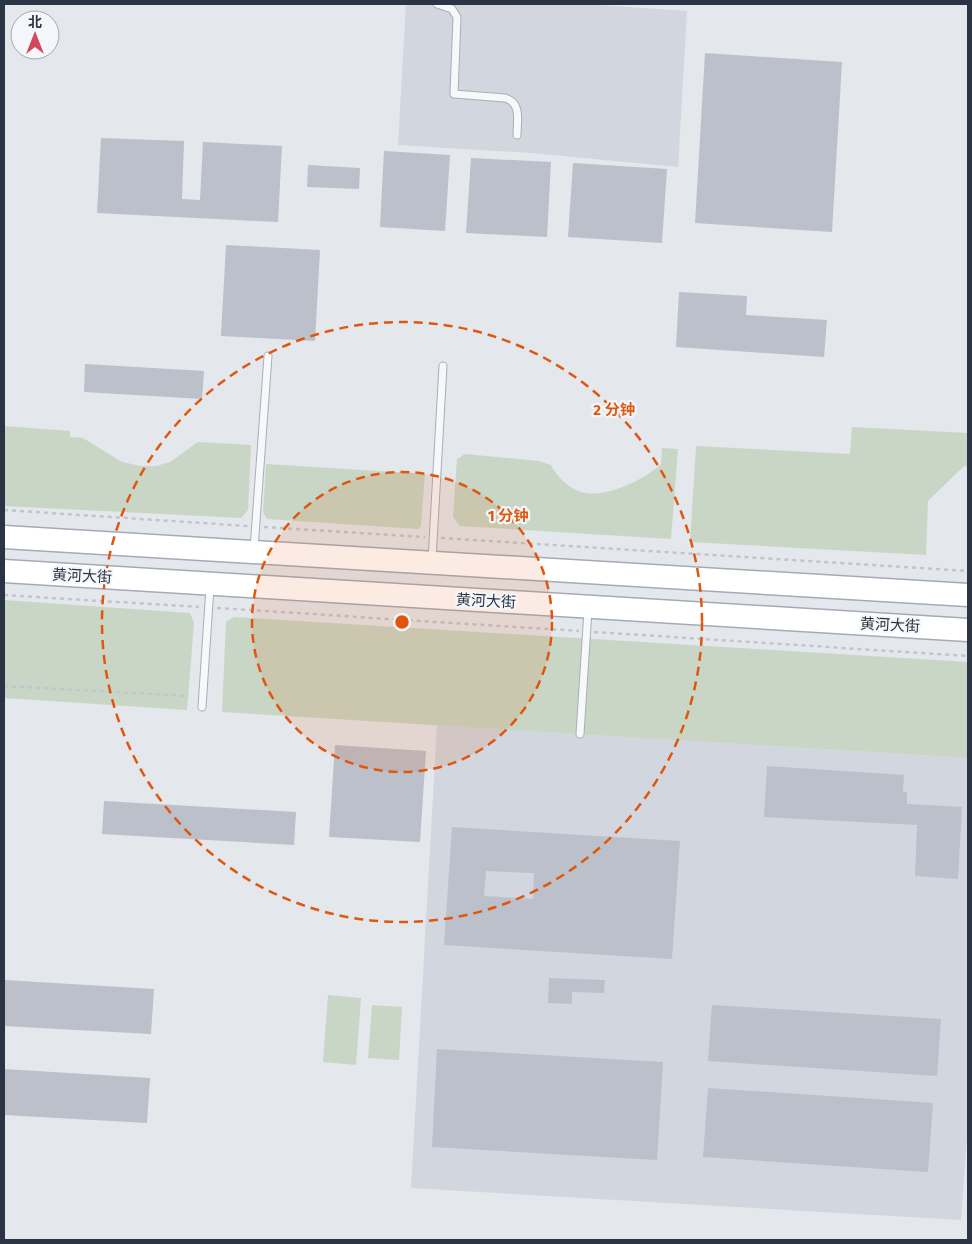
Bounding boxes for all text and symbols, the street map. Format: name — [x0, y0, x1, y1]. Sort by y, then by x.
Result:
north arrow — [10, 10, 60, 60]
text: 北 — [28, 14, 42, 31]
text: 2 分钟 — [593, 401, 635, 419]
text: 1 分钟 — [488, 507, 528, 525]
street label: 黄河大街 — [52, 565, 112, 587]
street label: 黄河大街 — [456, 590, 516, 612]
centre of rings — [393, 613, 411, 631]
street label: 黄河大街 — [860, 614, 920, 636]

